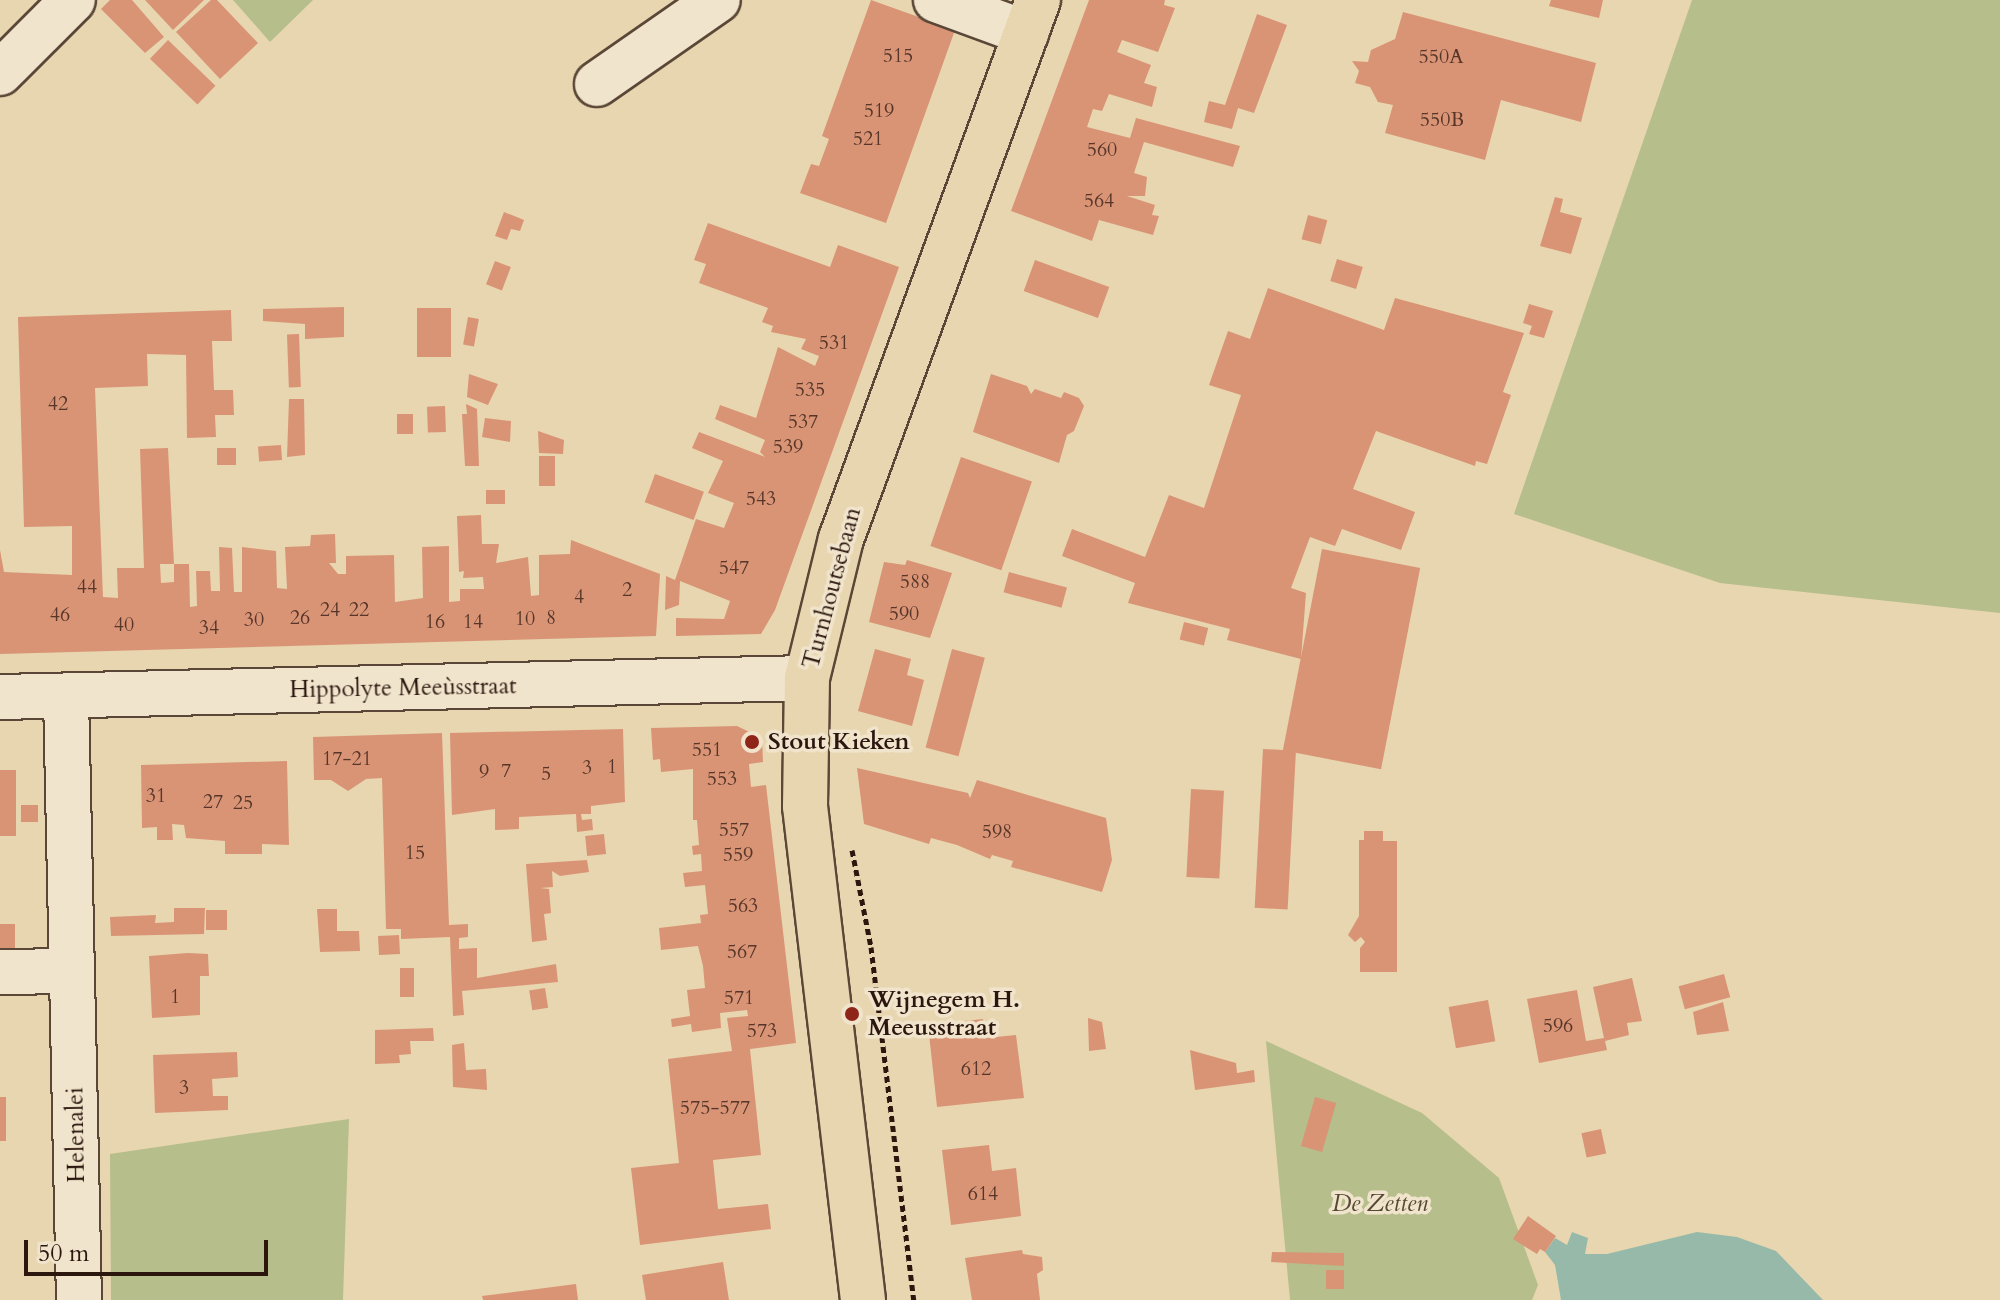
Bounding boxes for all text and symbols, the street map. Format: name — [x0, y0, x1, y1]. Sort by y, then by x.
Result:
house number: 515 — [883, 43, 913, 67]
house number: 550A — [1419, 44, 1463, 68]
house number: 519 — [864, 98, 894, 122]
house number: 550B — [1420, 107, 1464, 131]
house number: 521 — [853, 126, 883, 150]
house number: 560 — [1087, 137, 1117, 161]
house number: 564 — [1084, 188, 1114, 212]
house number: 531 — [819, 330, 849, 354]
house number: 535 — [795, 377, 825, 401]
house number: 42 — [48, 391, 68, 415]
house number: 537 — [788, 409, 818, 433]
house number: 539 — [773, 434, 803, 458]
house number: 543 — [746, 486, 776, 510]
street label: Turnhoutsebaan — [797, 504, 867, 672]
house number: 547 — [719, 555, 749, 579]
house number: 588 — [900, 569, 930, 593]
house number: 44 — [77, 574, 97, 598]
house number: 2 — [622, 577, 632, 601]
house number: 4 — [574, 584, 584, 608]
house number: 24 — [320, 597, 340, 621]
house number: 22 — [349, 597, 369, 621]
house number: 590 — [889, 601, 919, 625]
house number: 46 — [50, 602, 70, 626]
house number: 26 — [290, 605, 310, 629]
house number: 8 — [546, 605, 556, 629]
house number: 10 — [515, 606, 535, 630]
house number: 30 — [244, 607, 264, 631]
house number: 16 — [425, 609, 445, 633]
house number: 14 — [463, 609, 483, 633]
house number: 40 — [114, 612, 134, 636]
house number: 34 — [199, 615, 219, 639]
street label: Hippolyte Meeùsstraat — [289, 672, 517, 704]
place label: Stout Kieken — [768, 728, 910, 756]
marker: Stout Kieken — [743, 733, 761, 751]
house number: 551 — [692, 737, 722, 761]
house number: 17-21 — [322, 746, 372, 770]
house number: 1 — [607, 754, 617, 778]
house number: 3 — [582, 755, 592, 779]
house number: 7 — [501, 758, 511, 782]
house number: 9 — [479, 759, 489, 783]
house number: 5 — [541, 761, 551, 785]
house number: 553 — [707, 766, 737, 790]
house number: 31 — [146, 783, 166, 807]
house number: 27 — [203, 789, 223, 813]
house number: 25 — [233, 790, 253, 814]
house number: 557 — [719, 817, 749, 841]
house number: 598 — [982, 819, 1012, 843]
house number: 15 — [405, 840, 425, 864]
house number: 559 — [723, 842, 753, 866]
house number: 563 — [728, 893, 758, 917]
house number: 567 — [727, 939, 757, 963]
house number: 1 — [170, 984, 180, 1008]
house number: 571 — [724, 985, 754, 1009]
place label: Wijnegem H. Meeusstraat — [868, 986, 1020, 1042]
marker: Wijnegem H. Meeusstraat — [843, 1005, 861, 1023]
house number: 596 — [1543, 1013, 1573, 1037]
house number: 573 — [747, 1018, 777, 1042]
house number: 612 — [961, 1056, 991, 1080]
house number: 3 — [179, 1075, 189, 1099]
street label: Helenalei — [61, 1087, 91, 1183]
house number: 575-577 — [680, 1095, 750, 1119]
house number: 614 — [968, 1181, 998, 1205]
park label: De Zetten — [1332, 1190, 1428, 1218]
scale bar — [28, 1224, 272, 1274]
text: 50 m — [38, 1237, 89, 1270]

